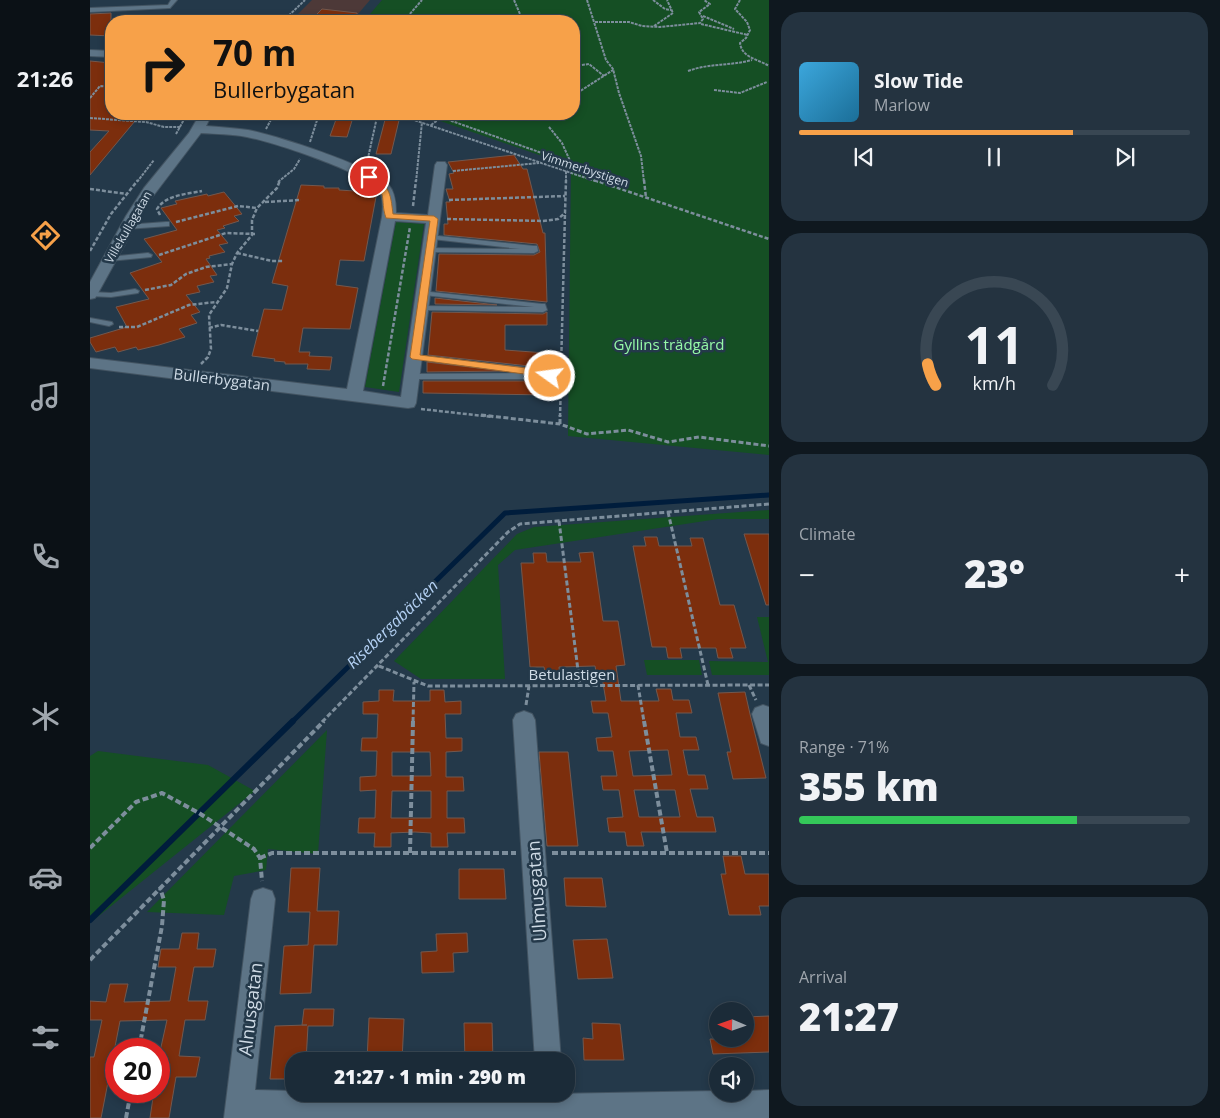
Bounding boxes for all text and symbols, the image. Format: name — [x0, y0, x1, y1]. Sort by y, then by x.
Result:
text: 70 m — [213, 29, 296, 76]
icon: right — [130, 35, 195, 100]
text: 21:26 — [17, 63, 73, 93]
text: Slow Tide — [874, 68, 963, 94]
text: Bullerbygatan — [213, 74, 355, 104]
text: Marlow — [874, 94, 930, 116]
icon: previous — [850, 143, 878, 171]
icon: pause — [980, 143, 1008, 171]
icon: next — [1111, 143, 1139, 171]
street label: Vimmerbystigen — [539, 147, 631, 191]
pin — [348, 156, 390, 198]
icon: arrive — [355, 163, 383, 191]
street label: Villekullagatan — [100, 188, 156, 266]
icon: directions — [28, 218, 63, 253]
text: 11 — [965, 308, 1024, 379]
park label: Gyllins trädgård — [614, 334, 724, 354]
position arrow — [523, 349, 575, 401]
street label: Bullerbygatan — [173, 363, 271, 395]
text: km/h — [973, 371, 1016, 395]
icon: music — [28, 379, 63, 414]
text: Climate — [799, 523, 856, 545]
icon: phone — [28, 539, 63, 574]
text: 23° — [964, 547, 1025, 599]
text: − — [799, 555, 815, 593]
text: + — [1174, 555, 1190, 593]
water label: Risebergabäcken — [341, 575, 443, 673]
street label: Betulastigen — [529, 664, 615, 684]
icon: climate — [28, 699, 63, 734]
text: Range · 71% — [799, 736, 889, 758]
text: 355 km — [799, 760, 939, 812]
street label: Ulmusgatan — [520, 840, 552, 942]
icon: car — [28, 860, 63, 895]
street label: Alnusgatan — [232, 961, 268, 1057]
text: Arrival — [799, 966, 847, 988]
text: 21:27 — [799, 990, 899, 1042]
north arrow — [709, 1002, 754, 1048]
map controls — [709, 1002, 754, 1102]
icon: filters — [28, 1020, 63, 1055]
speed limit sign: 20 — [105, 1038, 170, 1103]
button: sound — [709, 1057, 754, 1102]
text: 21:27 · 1 min · 290 m — [334, 1064, 526, 1090]

